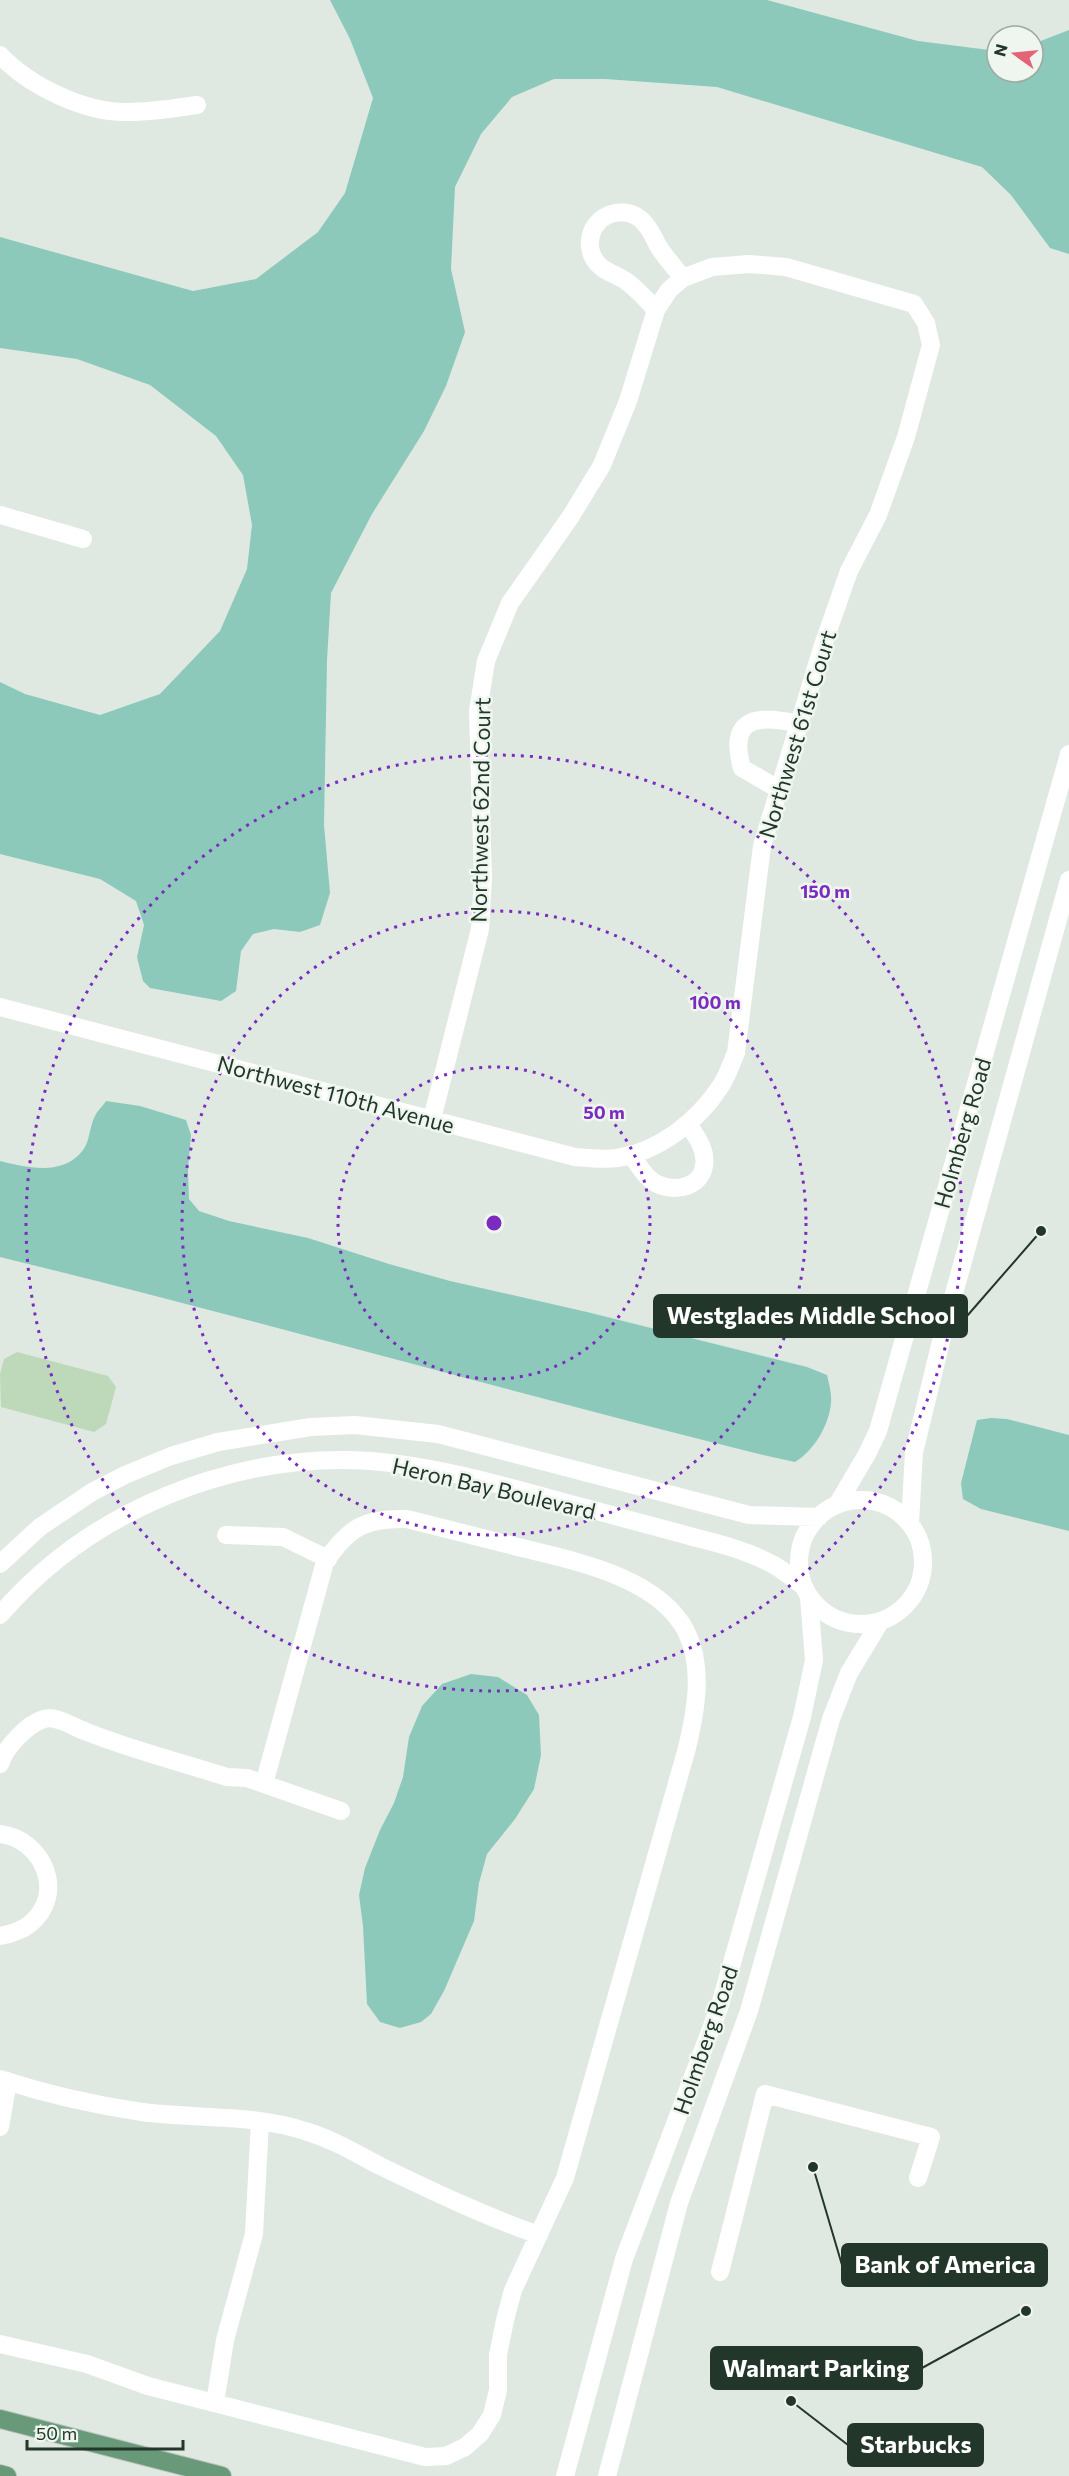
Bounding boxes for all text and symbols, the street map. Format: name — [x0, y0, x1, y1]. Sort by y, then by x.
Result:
north arrow — [985, 24, 1045, 84]
text: N — [989, 42, 1011, 58]
street label: Northwest 61st Court — [752, 627, 842, 841]
street label: Northwest 62nd Court — [465, 697, 495, 923]
text: 150 m — [800, 880, 850, 902]
text: 100 m — [689, 991, 741, 1013]
street label: Northwest 110th Avenue — [215, 1049, 457, 1139]
street label: Holmberg Road — [928, 1055, 996, 1211]
text: 50 m — [583, 1101, 625, 1123]
centre of rings — [484, 1213, 504, 1233]
callout: Westglades Middle School — [654, 1295, 967, 1337]
text: Westglades Middle School — [667, 1300, 955, 1329]
street label: Heron Bay Boulevard — [390, 1451, 598, 1525]
street label: Holmberg Road — [667, 1962, 743, 2118]
callout: Bank of America — [842, 2244, 1047, 2286]
text: Bank of America — [854, 2249, 1036, 2278]
callout: Walmart Parking — [711, 2347, 922, 2389]
text: Walmart Parking — [723, 2353, 909, 2382]
scale bar — [27, 2413, 183, 2451]
text: 50 m — [36, 2422, 77, 2444]
callout: Starbucks — [848, 2424, 983, 2466]
text: Starbucks — [860, 2429, 972, 2458]

